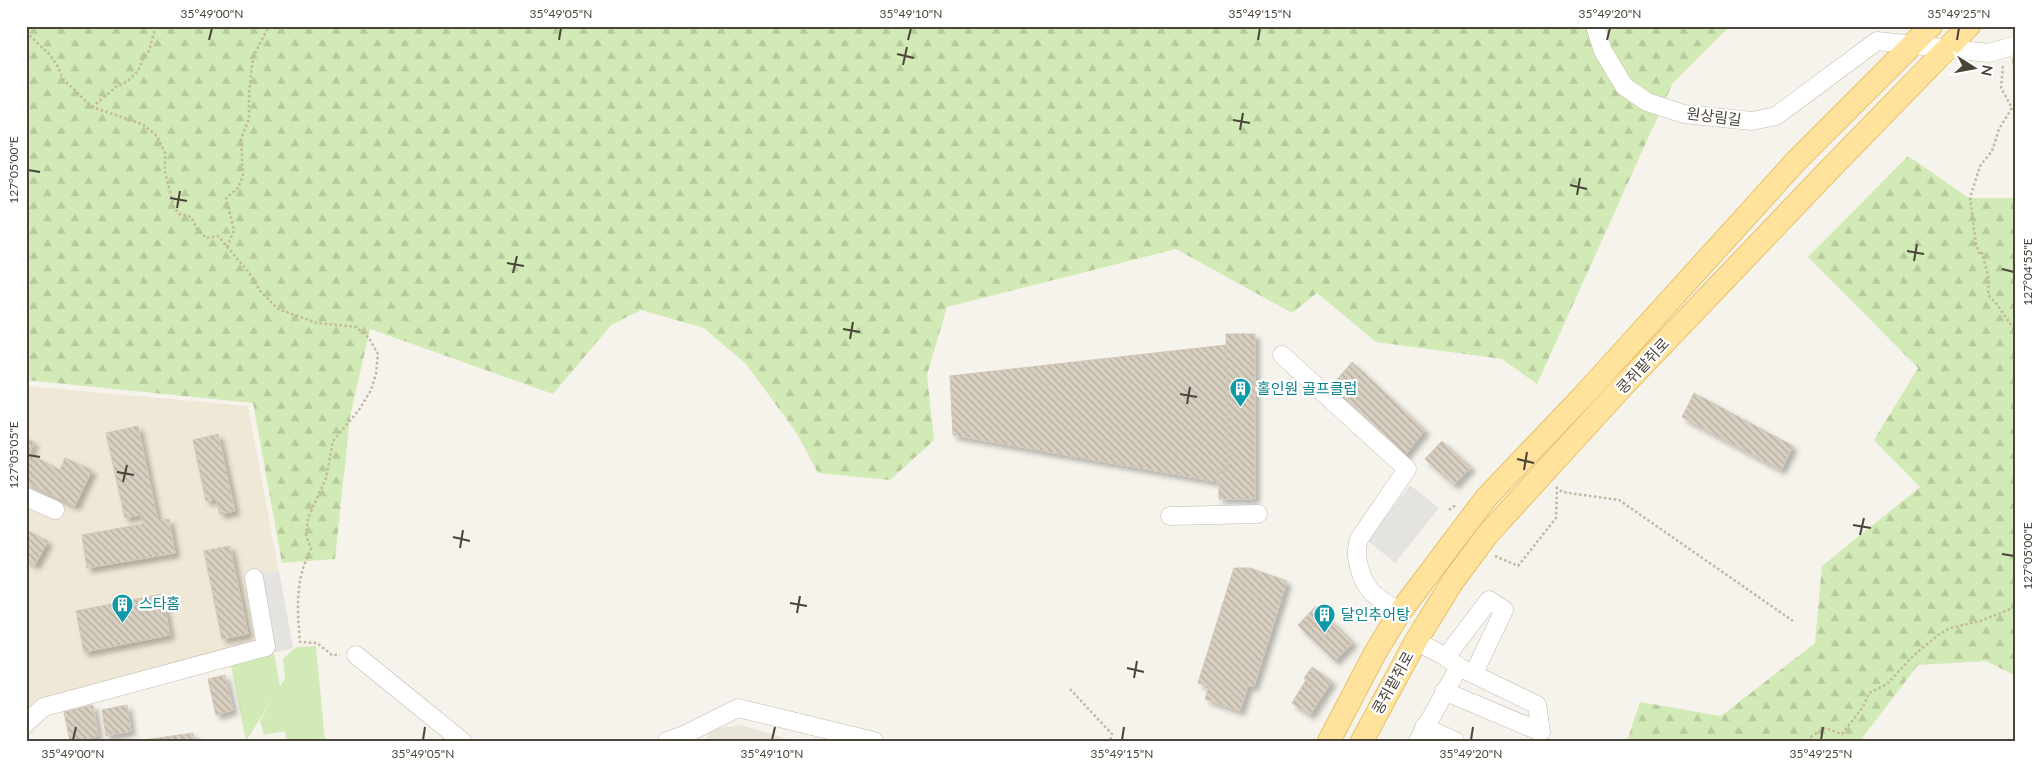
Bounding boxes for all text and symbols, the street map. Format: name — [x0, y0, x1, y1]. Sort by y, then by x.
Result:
text: 35°49'00"N — [181, 6, 243, 21]
text: 35°49'05"N — [530, 6, 592, 21]
text: 35°49'10"N — [880, 6, 942, 21]
text: 35°49'15"N — [1229, 6, 1291, 21]
text: 35°49'20"N — [1579, 6, 1641, 21]
text: 35°49'25"N — [1928, 6, 1990, 21]
north arrow — [1950, 42, 2000, 92]
text: N — [1978, 64, 1997, 77]
street label: 원상림길 — [1686, 104, 1743, 128]
text: 127°05'00"E — [6, 136, 21, 204]
text: 127°04'55"E — [2020, 238, 2035, 306]
street label: 콩쥐팥쥐로 — [1612, 334, 1672, 397]
building icon: 홀인원 골프클럽 — [1229, 377, 1253, 408]
place label: 홀인원 골프클럽 — [1257, 379, 1357, 397]
text: 127°05'05"E — [6, 421, 21, 489]
text: 127°05'00"E — [2020, 522, 2035, 590]
building icon: 스타홈 — [111, 592, 135, 623]
place label: 스타홈 — [139, 594, 180, 612]
building icon: 달인추어탕 — [1313, 603, 1337, 634]
place label: 달인추어탕 — [1341, 605, 1410, 623]
street label: 콩쥐팥쥐로 — [1368, 648, 1417, 717]
text: 35°49'00"N — [42, 746, 104, 761]
text: 35°49'05"N — [392, 746, 454, 761]
text: 35°49'10"N — [741, 746, 803, 761]
text: 35°49'15"N — [1091, 746, 1153, 761]
text: 35°49'20"N — [1440, 746, 1502, 761]
text: 35°49'25"N — [1790, 746, 1852, 761]

